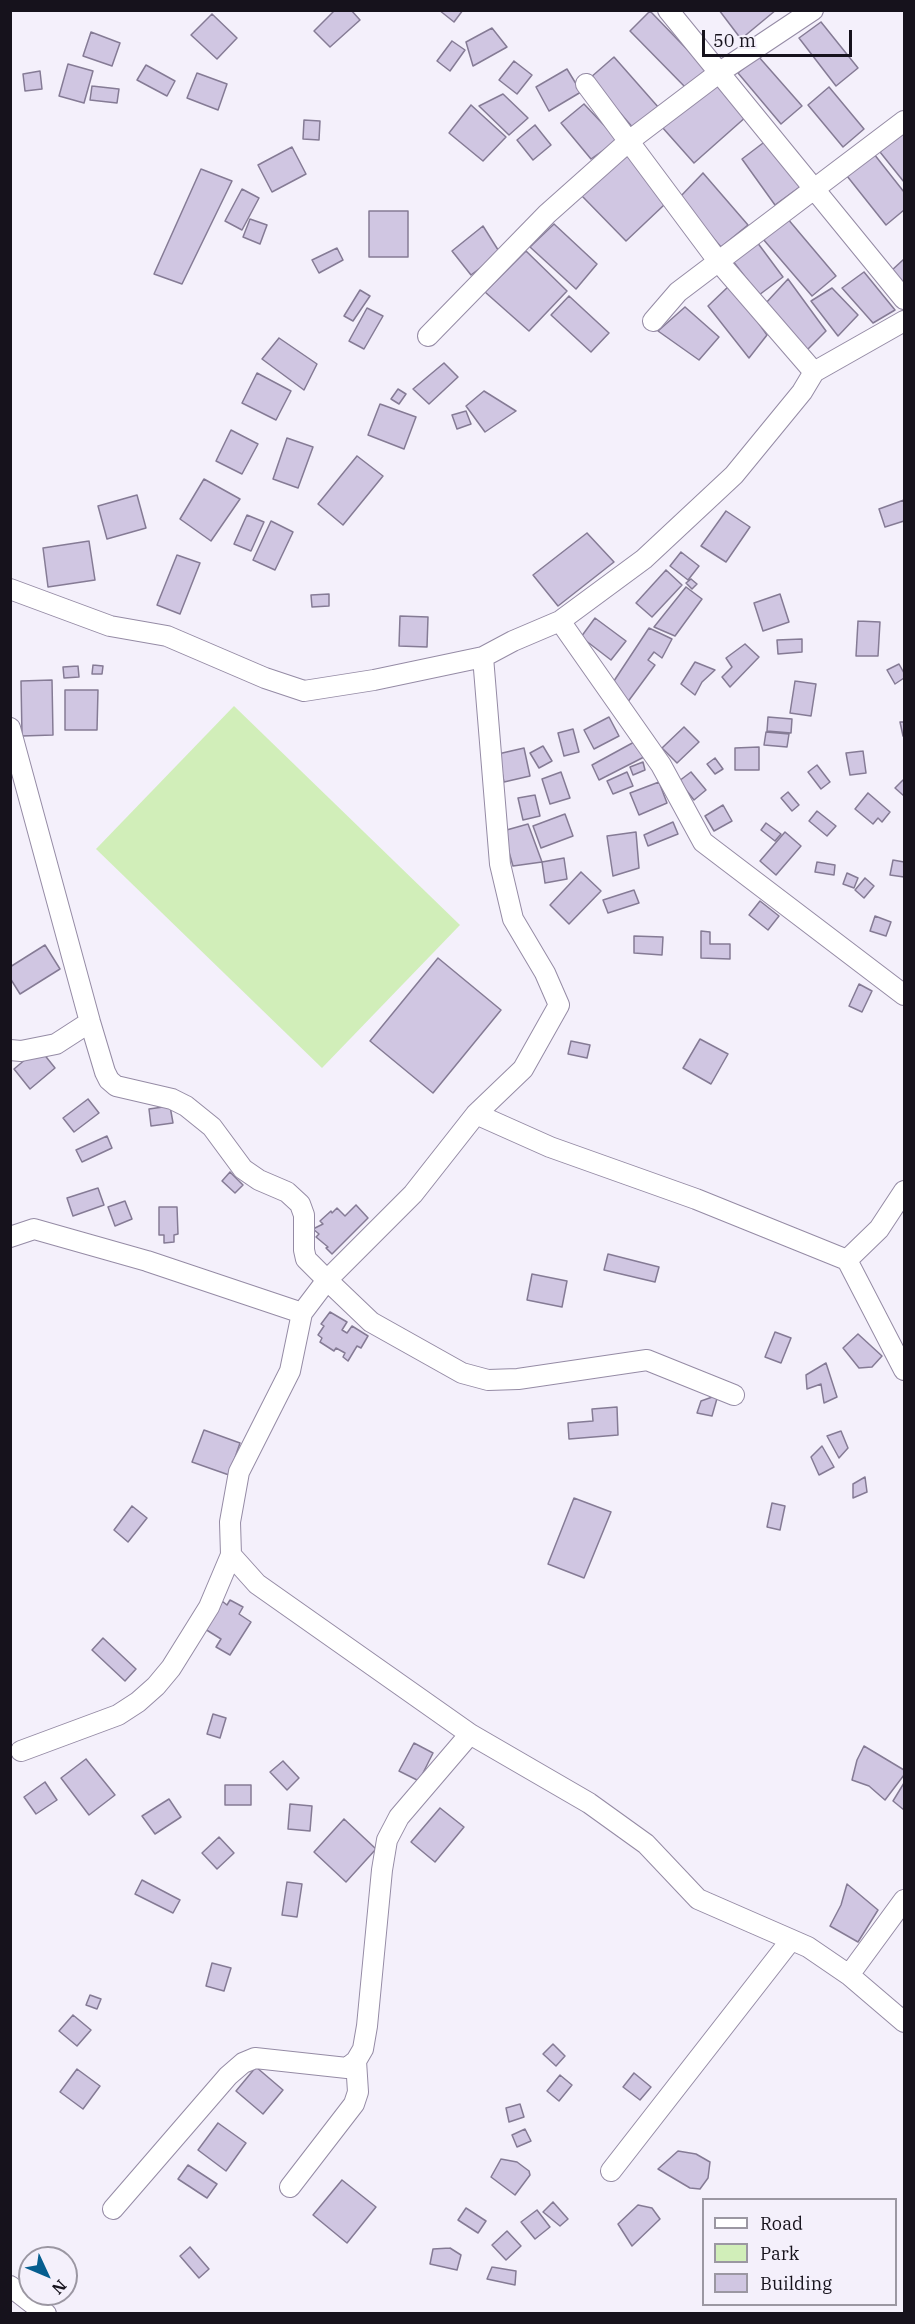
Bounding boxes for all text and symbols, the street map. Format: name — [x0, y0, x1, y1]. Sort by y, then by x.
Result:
scale bar — [705, 18, 855, 56]
text: 50 m — [713, 29, 756, 52]
legend — [702, 2198, 897, 2306]
text: Road — [760, 2212, 803, 2235]
text: Park — [760, 2242, 799, 2265]
north arrow — [18, 2246, 78, 2306]
text: Building — [760, 2272, 832, 2295]
text: N — [48, 2276, 71, 2299]

